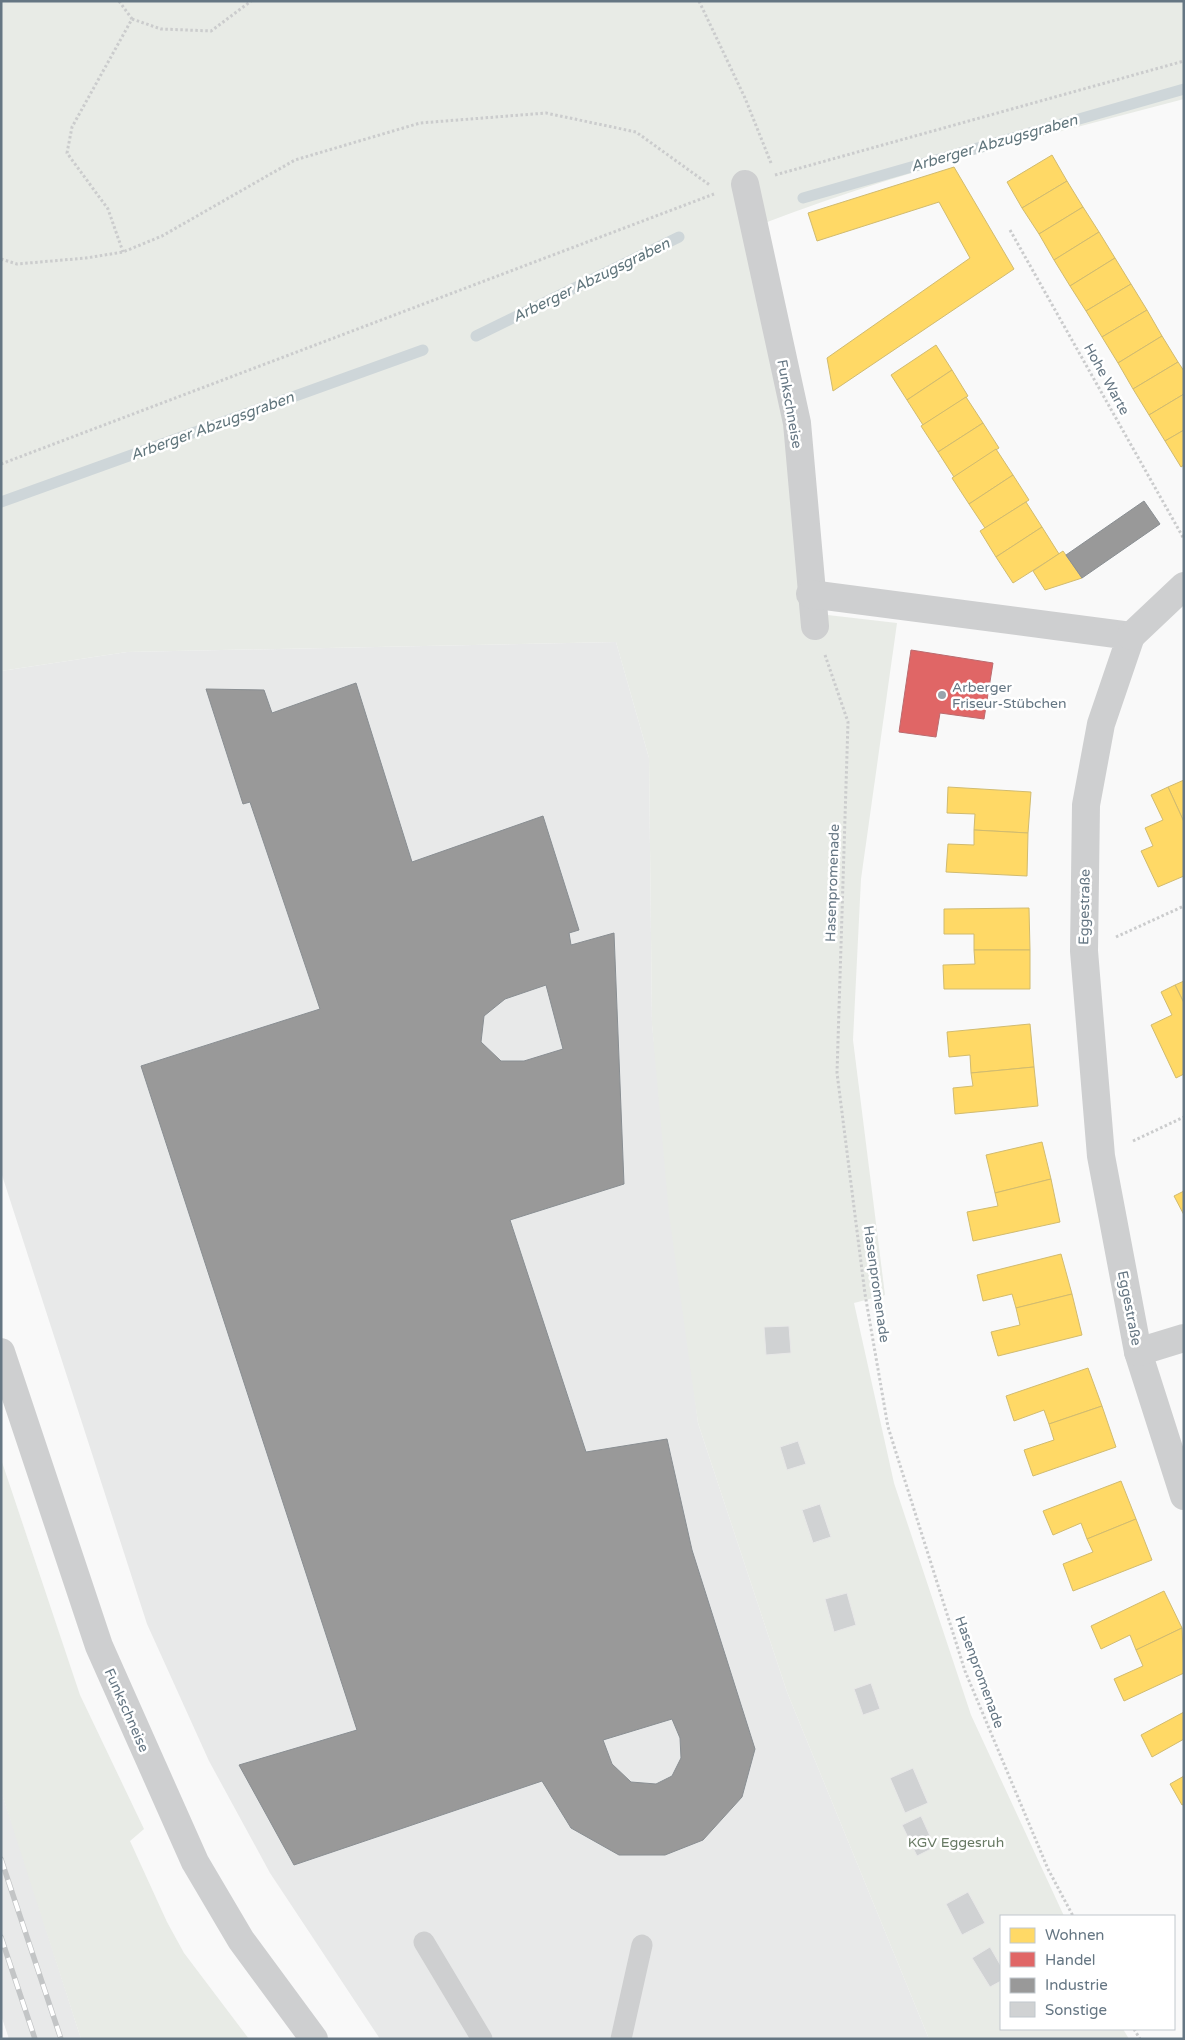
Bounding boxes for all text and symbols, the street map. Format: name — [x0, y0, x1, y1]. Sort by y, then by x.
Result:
water label: Arberger Abzugsgraben — [909, 110, 1080, 175]
water label: Arberger Abzugsgraben — [510, 234, 673, 326]
street label: Hohe Warte — [1080, 341, 1133, 418]
street label: Funkschneise — [773, 358, 806, 450]
water label: Arberger Abzugsgraben — [128, 388, 297, 464]
place label: Arberger Friseur-Stübchen — [952, 679, 1066, 712]
marker: Arberger Friseur-Stübchen — [936, 689, 948, 701]
street label: Hasenpromenade — [822, 824, 843, 942]
street label: Eggestraße — [1075, 869, 1094, 945]
street label: Hasenpromenade — [860, 1224, 893, 1344]
street label: Eggestraße — [1114, 1269, 1145, 1347]
street label: Hasenpromenade — [951, 1614, 1008, 1731]
street label: Funkschneise — [100, 1666, 153, 1755]
park label: KGV Eggesruh — [908, 1834, 1004, 1851]
legend — [1000, 1915, 1175, 2030]
text: Wohnen — [1045, 1926, 1105, 1944]
text: Handel — [1045, 1951, 1096, 1969]
text: Industrie — [1045, 1976, 1108, 1994]
text: Sonstige — [1045, 2001, 1107, 2019]

